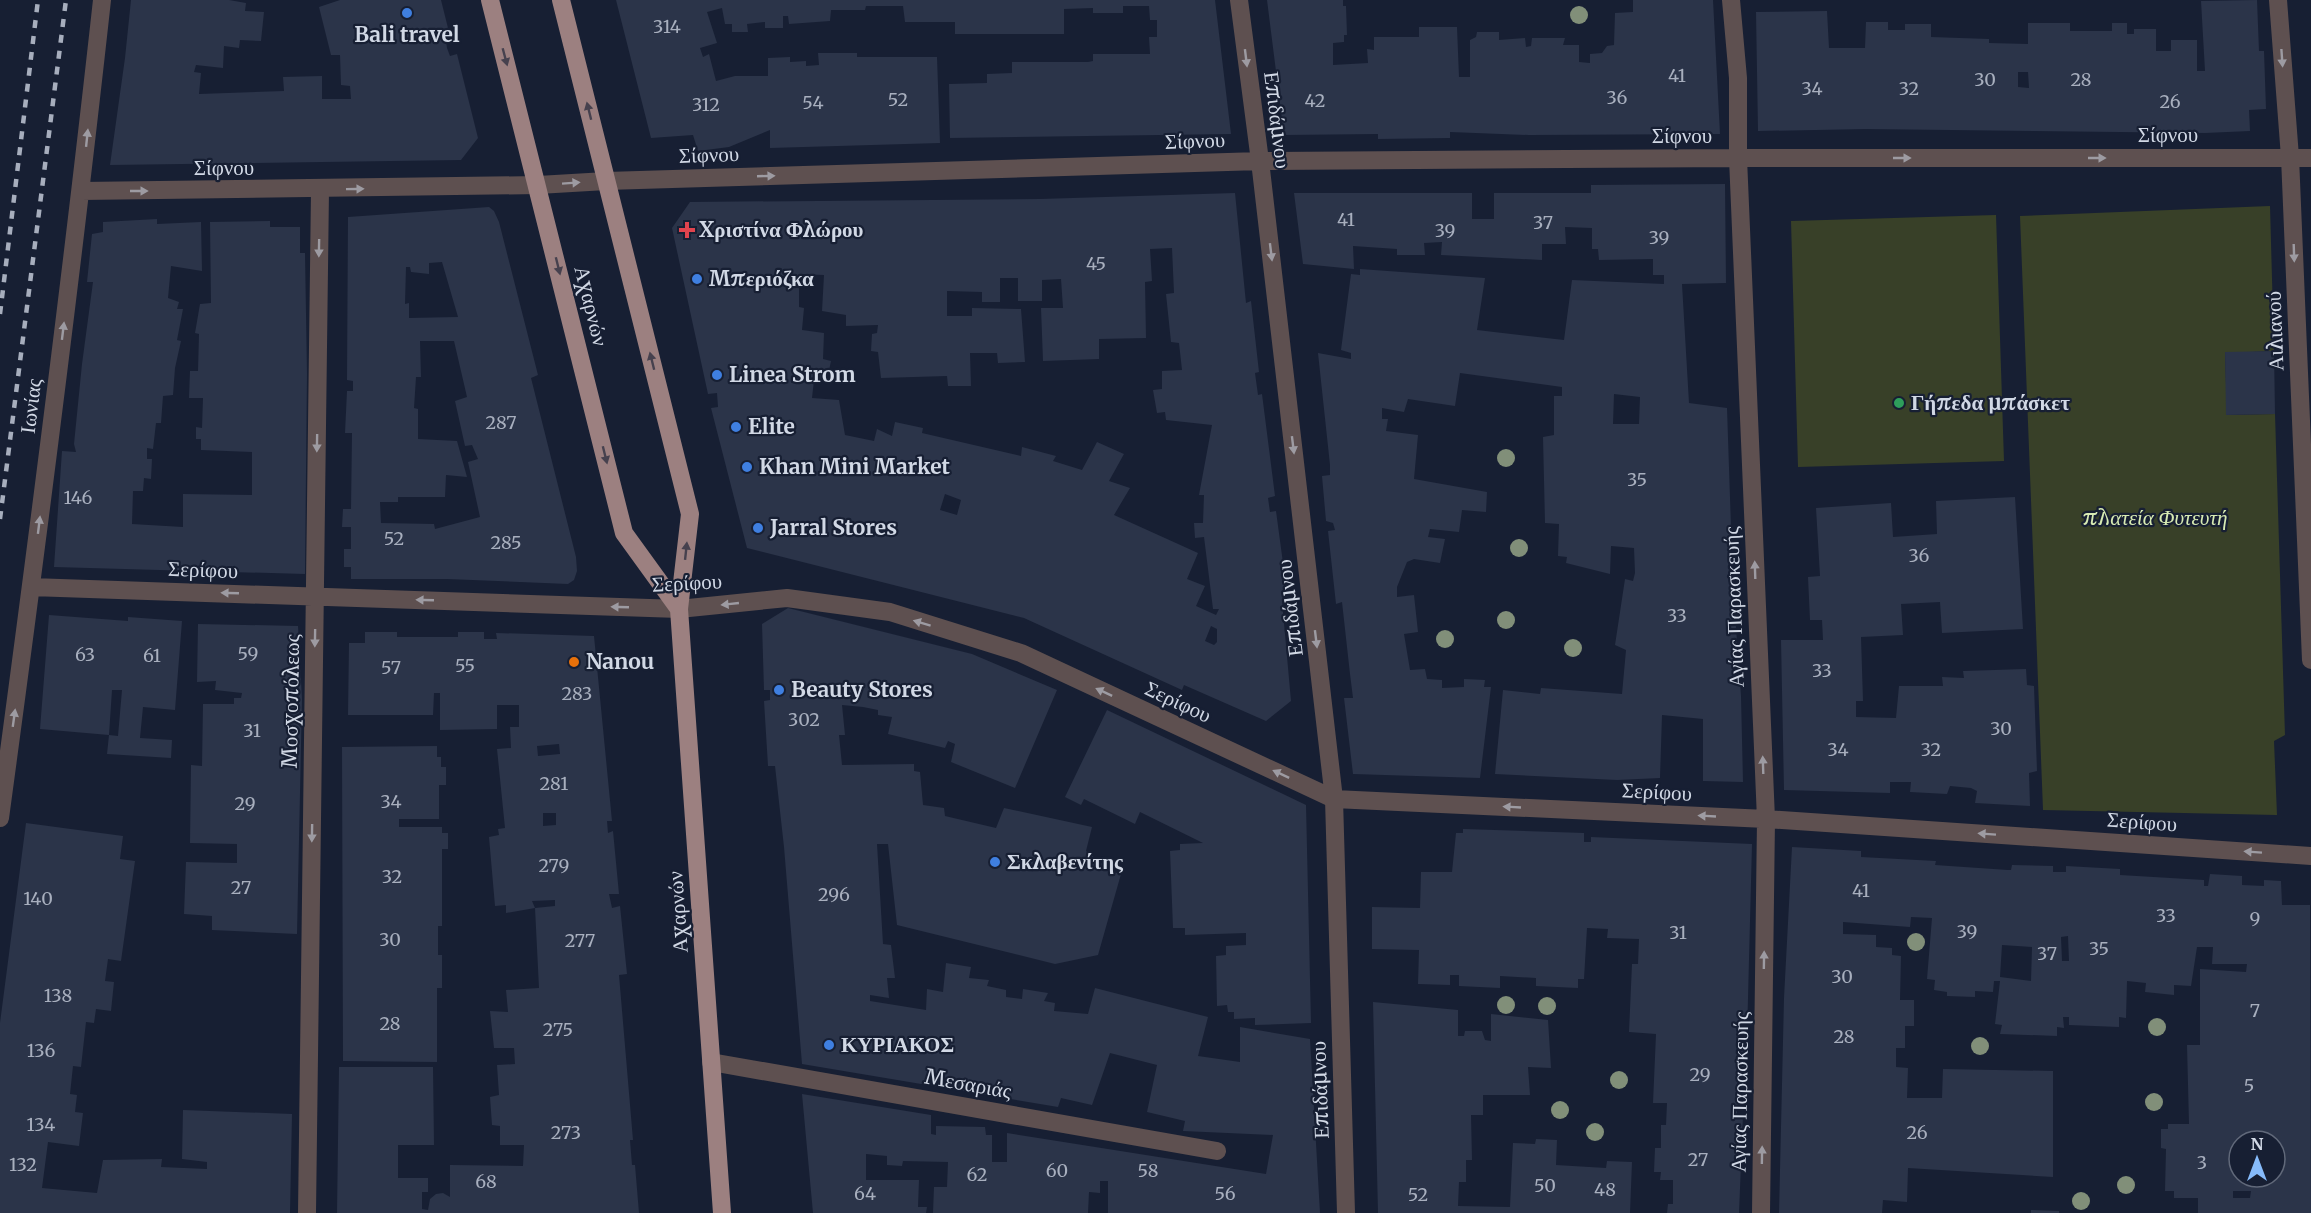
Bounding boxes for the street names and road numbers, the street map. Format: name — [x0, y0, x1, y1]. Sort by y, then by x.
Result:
street label: Επιδάμνου — [1258, 70, 1297, 170]
street label: Σίφνου — [2138, 121, 2198, 148]
street label: Σίφνου — [1652, 122, 1712, 149]
street label: Σίφνου — [1164, 126, 1226, 155]
street label: Σίφνου — [678, 140, 740, 169]
street label: Σίφνου — [194, 154, 254, 181]
street label: Αχαρνών — [568, 263, 614, 349]
street label: Αιλιανού — [2260, 291, 2289, 372]
street label: Ιωνίας — [14, 376, 47, 435]
street label: Αγίας Παρασκευής — [1717, 525, 1750, 688]
street label: Σερίφου — [167, 555, 239, 584]
street label: Επιδάμνου — [1270, 558, 1309, 658]
street label: Σερίφου — [651, 567, 723, 598]
street label: Μοσχοπόλεως — [276, 633, 305, 768]
street label: Σερίφου — [1141, 674, 1216, 729]
street label: Σερίφου — [1621, 776, 1693, 807]
street label: Σερίφου — [2106, 806, 2178, 837]
street label: Αχαρνών — [661, 870, 694, 954]
street label: Αγίας Παρασκευής — [1725, 1011, 1754, 1173]
street label: Επιδάμνου — [1304, 1041, 1335, 1139]
street label: Μεσαριάς — [923, 1063, 1014, 1105]

